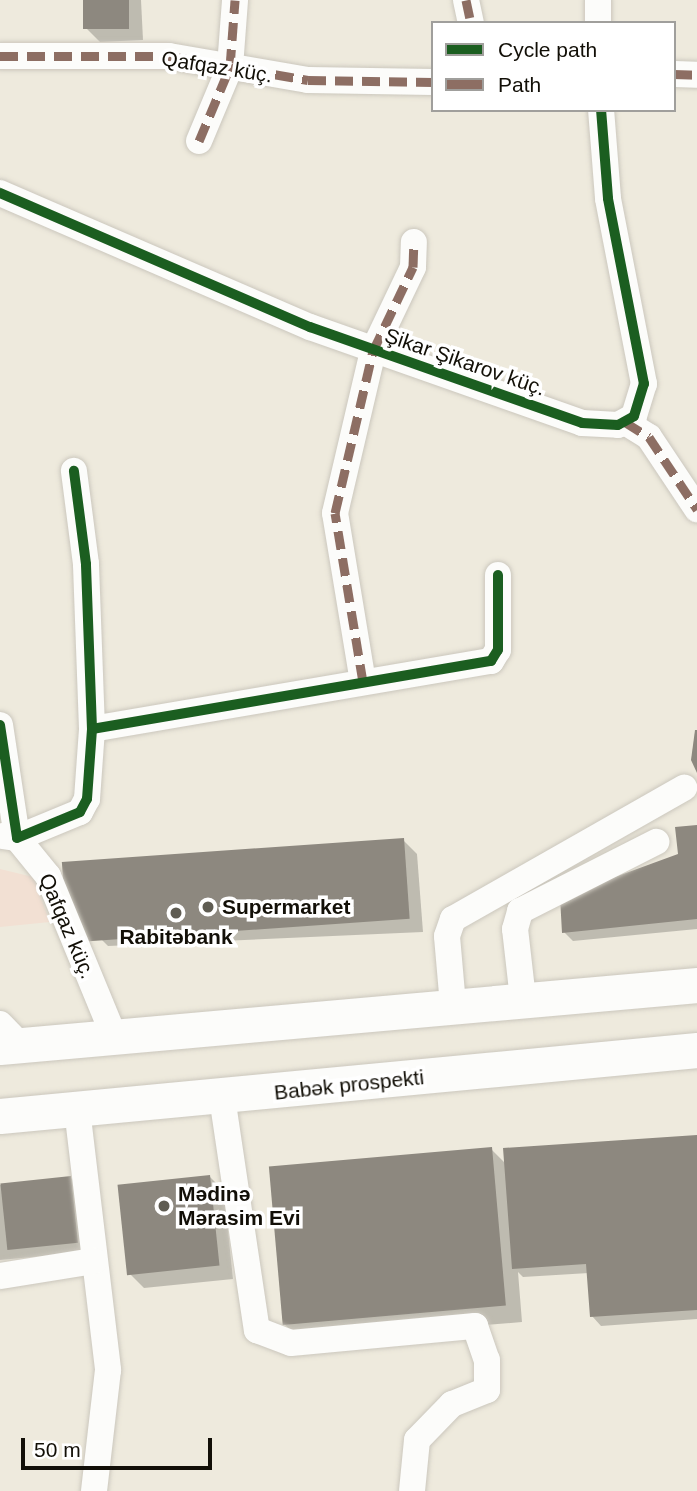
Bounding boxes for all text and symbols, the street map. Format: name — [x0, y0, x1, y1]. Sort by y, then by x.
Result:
legend — [431, 21, 676, 112]
text: Cycle path — [498, 38, 597, 61]
street label: Qafqaz küç. — [160, 46, 274, 88]
text: Path — [498, 73, 541, 96]
street label: Şikar Şikarov küç. — [381, 323, 549, 401]
street label: Qafqaz küç. — [34, 870, 100, 982]
place label: Supermarket — [222, 894, 350, 920]
marker: Supermarket — [200, 899, 216, 915]
marker: Rabitəbank — [168, 905, 184, 921]
place label: Rabitəbank — [119, 924, 233, 950]
street label: Babək prospekti — [273, 1065, 425, 1105]
place label: Mədinə Mərasim Evi — [178, 1181, 301, 1231]
marker: Mədinə Mərasim Evi — [156, 1198, 172, 1214]
scale bar — [24, 1424, 215, 1468]
text: 50 m — [34, 1438, 81, 1461]

